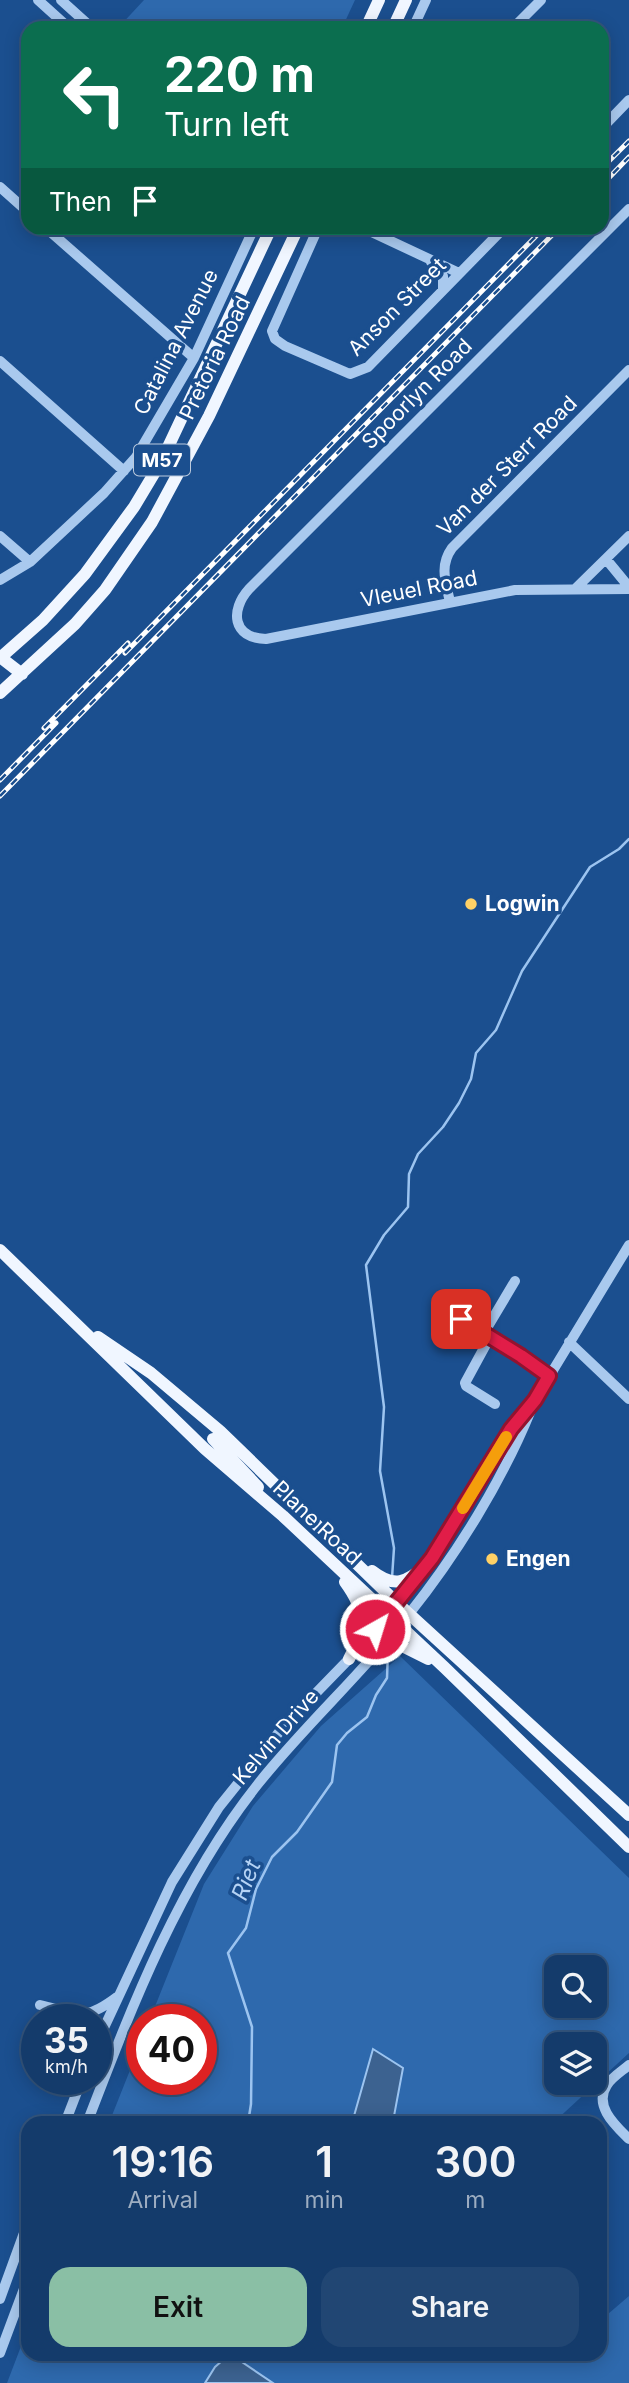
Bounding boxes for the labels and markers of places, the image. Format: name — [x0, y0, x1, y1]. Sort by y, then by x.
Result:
place label: Logwin — [485, 891, 560, 916]
marker: Logwin — [463, 896, 479, 912]
pin — [431, 1289, 491, 1349]
place label: Engen — [506, 1546, 571, 1571]
marker: Engen — [484, 1551, 500, 1567]

